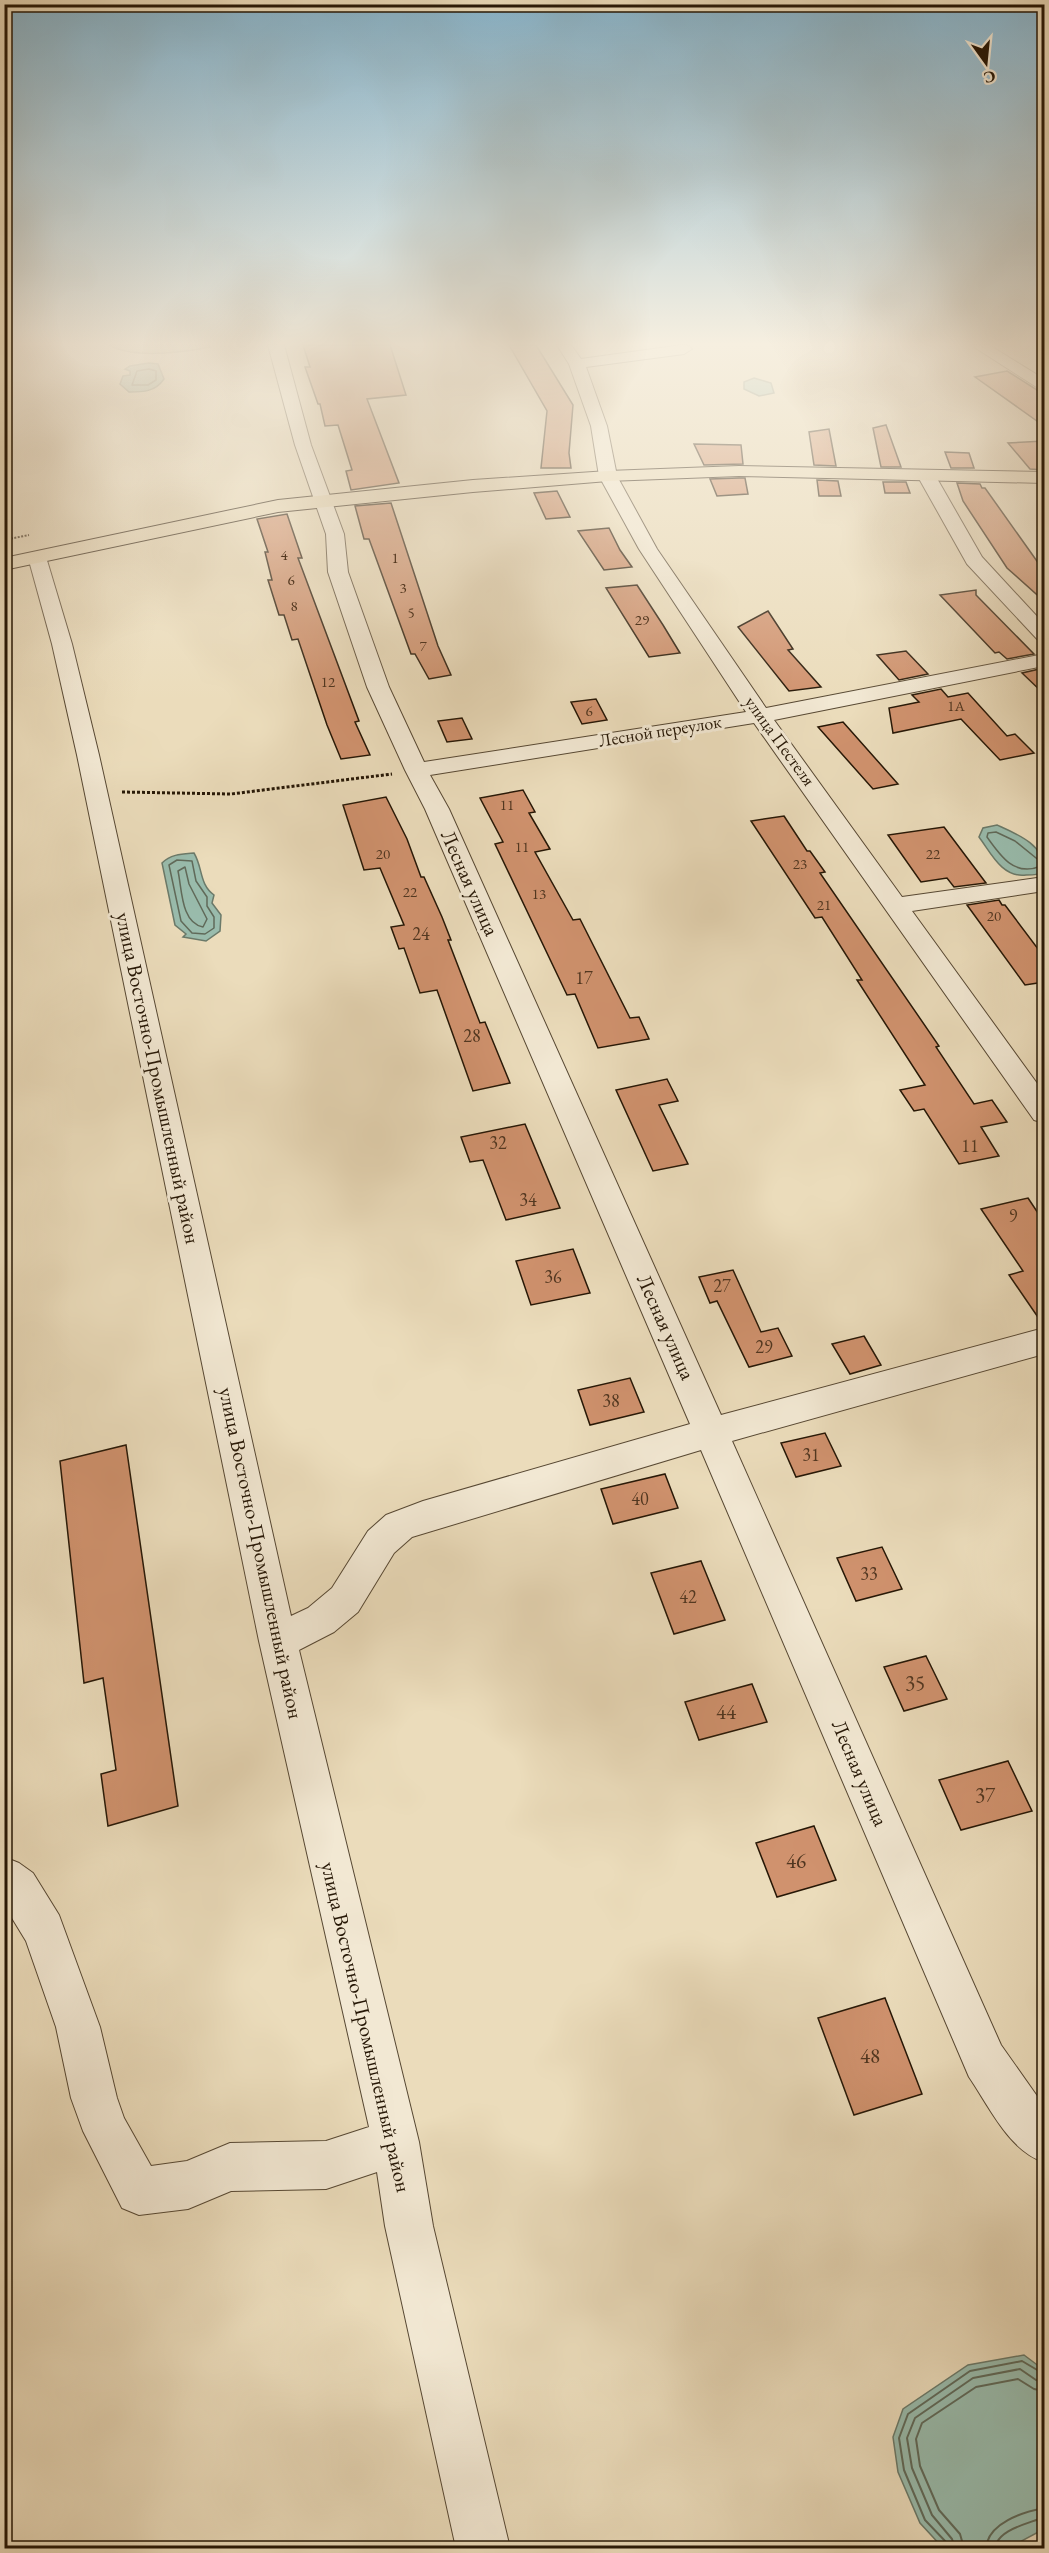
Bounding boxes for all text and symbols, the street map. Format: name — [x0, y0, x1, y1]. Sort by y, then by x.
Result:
north arrow — [956, 33, 1016, 93]
text: С — [982, 65, 998, 89]
house number: 4 — [280, 545, 288, 564]
house number: 1 — [391, 548, 399, 567]
house number: 6 — [287, 570, 295, 589]
house number: 3 — [399, 578, 407, 597]
house number: 8 — [290, 596, 298, 615]
house number: 5 — [407, 603, 415, 622]
house number: 29 — [635, 610, 649, 629]
house number: 7 — [419, 636, 427, 655]
house number: 12 — [321, 672, 336, 691]
street label: улица Пестеля — [740, 691, 821, 790]
house number: 1А — [947, 696, 965, 715]
house number: 6 — [585, 701, 593, 720]
street label: Лесной переулок — [597, 709, 723, 752]
house number: 11 — [500, 795, 514, 814]
street label: Лесная улица — [435, 826, 506, 941]
house number: 11 — [515, 837, 529, 856]
house number: 20 — [376, 844, 390, 863]
house number: 22 — [926, 844, 941, 863]
house number: 23 — [793, 854, 807, 873]
house number: 22 — [403, 882, 418, 901]
house number: 13 — [532, 884, 546, 903]
house number: 21 — [817, 895, 831, 914]
house number: 20 — [987, 906, 1001, 925]
street label: улица Восточно-Промышленный район — [110, 910, 207, 1246]
house number: 24 — [412, 922, 430, 945]
house number: 17 — [575, 966, 593, 989]
house number: 28 — [463, 1024, 481, 1047]
house number: 32 — [489, 1131, 507, 1154]
house number: 11 — [961, 1134, 979, 1157]
house number: 34 — [519, 1188, 537, 1211]
house number: 9 — [1009, 1204, 1018, 1227]
house number: 36 — [544, 1265, 562, 1288]
street label: Лесная улица — [631, 1270, 702, 1385]
house number: 27 — [713, 1274, 731, 1297]
house number: 29 — [755, 1335, 773, 1358]
street label: улица Восточно-Промышленный район — [213, 1385, 310, 1721]
house number: 38 — [602, 1389, 620, 1412]
house number: 31 — [802, 1443, 820, 1466]
house number: 40 — [631, 1487, 649, 1510]
house number: 33 — [860, 1562, 878, 1585]
house number: 42 — [679, 1585, 697, 1608]
house number: 35 — [905, 1669, 925, 1696]
house number: 44 — [716, 1698, 737, 1725]
street label: Лесная улица — [826, 1715, 895, 1831]
house number: 37 — [975, 1781, 996, 1808]
house number: 46 — [786, 1847, 806, 1874]
street label: улица Восточно-Промышленный район — [315, 1859, 418, 2195]
house number: 48 — [860, 2042, 880, 2069]

